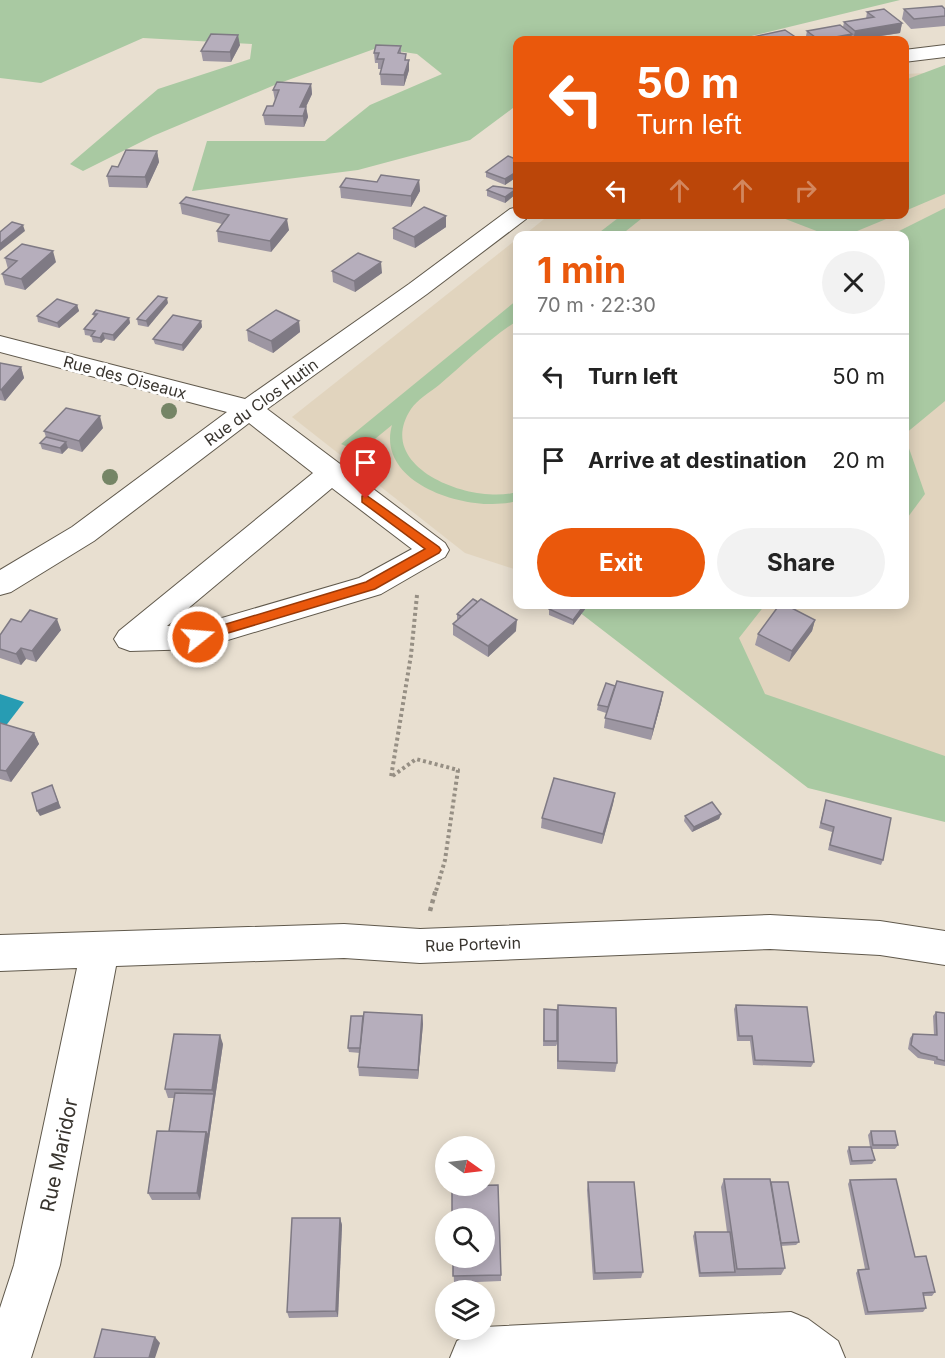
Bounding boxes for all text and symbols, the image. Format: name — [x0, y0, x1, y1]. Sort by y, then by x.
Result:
text: 50 m — [636, 57, 739, 108]
icon: left — [537, 60, 615, 138]
text: Turn left — [636, 108, 742, 141]
icon: left — [600, 174, 633, 207]
icon: ahead — [663, 174, 696, 207]
icon: ahead — [726, 174, 759, 207]
icon: right — [789, 174, 822, 207]
text: 1 min — [537, 248, 626, 292]
button: close — [822, 251, 885, 314]
text: 70 m · 22:30 — [537, 293, 656, 317]
street label: Rue des Oiseaux — [61, 351, 189, 403]
street label: Rue du Clos Hutin — [200, 354, 322, 450]
icon: left — [537, 360, 570, 393]
text: Turn left — [588, 363, 678, 389]
text: 50 m — [832, 363, 885, 389]
pin — [340, 437, 391, 499]
icon: arrive — [537, 444, 570, 477]
icon: arrive — [349, 446, 382, 479]
text: Arrive at destination — [588, 447, 807, 473]
text: 20 m — [832, 447, 885, 473]
button: Exit — [537, 528, 705, 597]
button: Share — [717, 528, 885, 597]
position arrow — [166, 605, 230, 669]
street label: Rue Portevin — [425, 932, 521, 956]
street label: Rue Maridor — [35, 1095, 83, 1214]
north arrow — [435, 1136, 495, 1196]
map controls — [435, 1136, 495, 1340]
button: search — [435, 1208, 495, 1268]
button: layers — [435, 1280, 495, 1340]

